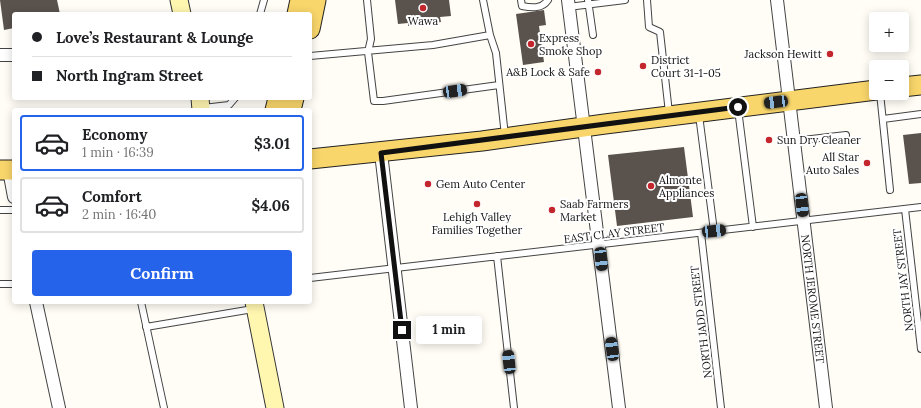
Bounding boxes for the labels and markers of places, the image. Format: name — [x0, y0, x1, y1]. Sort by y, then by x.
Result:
marker: Wawa — [418, 3, 428, 13]
place label: Wawa — [408, 14, 439, 28]
place label: Express Smoke Shop — [539, 31, 602, 58]
marker: Express Smoke Shop — [526, 39, 536, 49]
place label: Jackson Hewitt — [744, 47, 823, 61]
marker: Jackson Hewitt — [825, 49, 835, 59]
place label: District Court 31-1-05 — [651, 53, 721, 80]
marker: District Court 31-1-05 — [638, 61, 648, 71]
place label: A&B Lock & Safe — [505, 65, 590, 79]
marker: A&B Lock & Safe — [593, 67, 603, 77]
place label: Sun Dry Cleaner — [777, 133, 861, 147]
marker: Sun Dry Cleaner — [764, 135, 774, 145]
place label: All Star Auto Sales — [805, 150, 859, 177]
marker: All Star Auto Sales — [862, 158, 872, 168]
place label: Almonte Appliances — [658, 173, 714, 200]
place label: Gem Auto Center — [436, 177, 526, 191]
marker: Gem Auto Center — [423, 179, 433, 189]
marker: Almonte Appliances — [646, 181, 656, 191]
place label: Saab Farmers Market — [560, 197, 629, 224]
marker: Lehigh Valley Families Together — [472, 199, 482, 209]
marker: Saab Farmers Market — [547, 205, 557, 215]
place label: Lehigh Valley Families Together — [432, 210, 523, 237]

